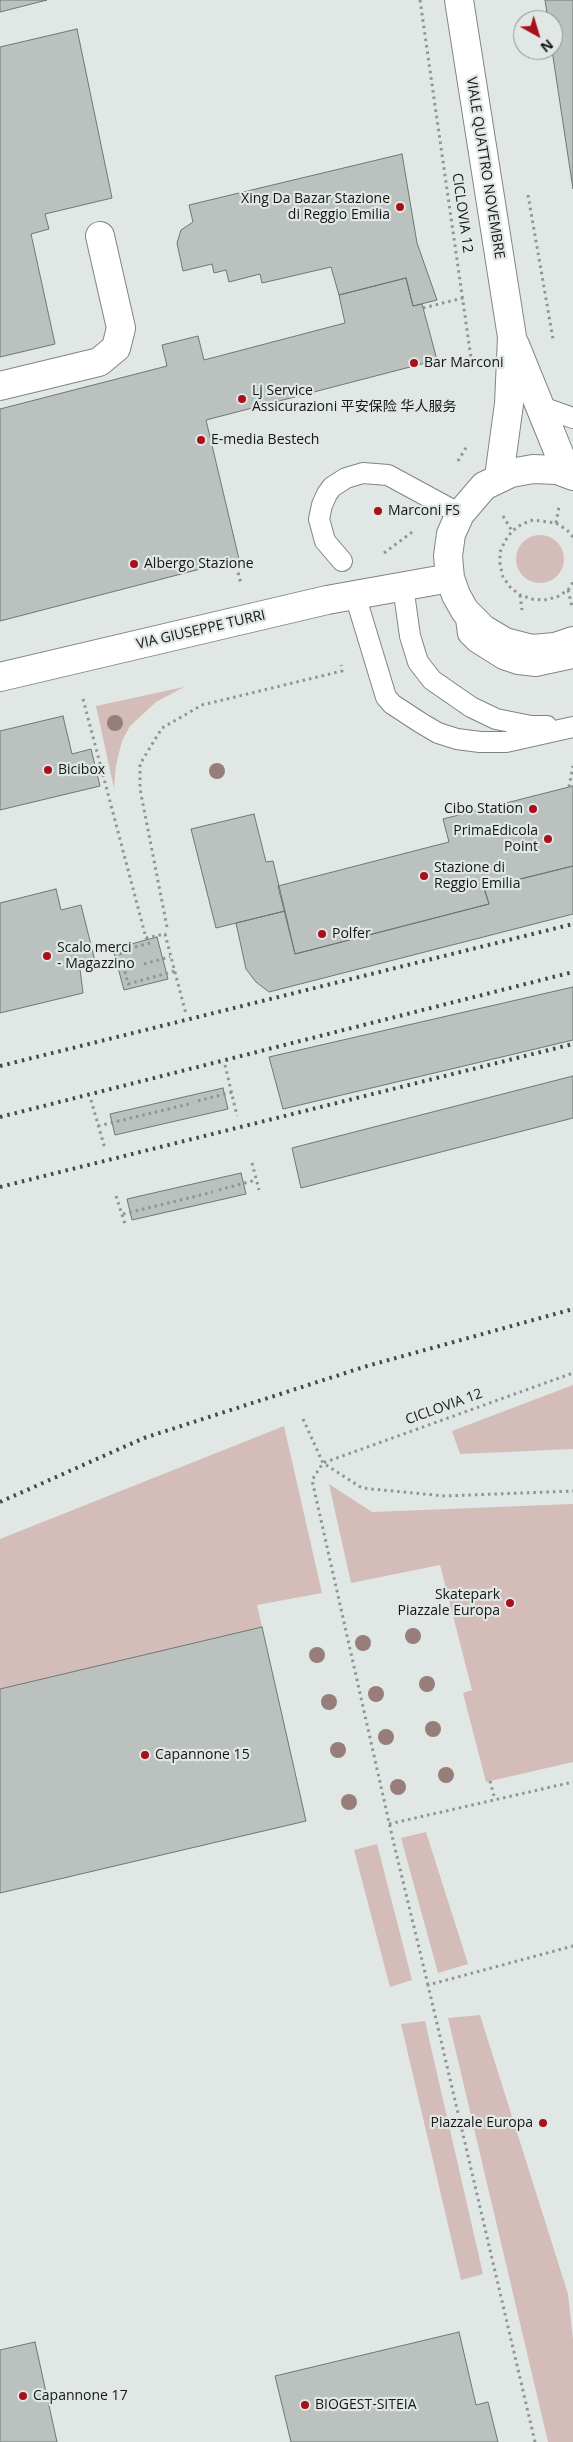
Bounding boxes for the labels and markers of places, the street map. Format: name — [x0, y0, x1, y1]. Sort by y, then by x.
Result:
place label: Xing Da Bazar Stazione di Reggio Emilia — [241, 191, 390, 223]
marker: Xing Da Bazar Stazione di Reggio Emilia — [394, 201, 406, 213]
place label: Bar Marconi — [424, 355, 504, 371]
marker: Bar Marconi — [408, 357, 420, 369]
place label: Lj Service Assicurazioni 平安保险 华人服务 — [252, 383, 456, 416]
marker: Lj Service Assicurazioni 平安保险 华人服务 — [236, 393, 248, 405]
place label: E-media Bestech — [211, 432, 319, 448]
marker: E-media Bestech — [195, 434, 207, 446]
place label: Marconi FS — [388, 503, 460, 519]
marker: Marconi FS — [372, 505, 384, 517]
place label: Albergo Stazione — [144, 556, 254, 572]
marker: Albergo Stazione — [128, 558, 140, 570]
place label: Bicibox — [58, 762, 105, 778]
marker: Bicibox — [42, 764, 54, 776]
place label: Cibo Station — [444, 801, 523, 817]
marker: Cibo Station — [527, 803, 539, 815]
place label: PrimaEdicola Point — [453, 823, 538, 856]
marker: PrimaEdicola Point — [542, 833, 554, 845]
place label: Stazione di Reggio Emilia — [434, 860, 520, 892]
marker: Stazione di Reggio Emilia — [418, 870, 430, 882]
place label: Polfer — [332, 926, 371, 942]
marker: Polfer — [316, 928, 328, 940]
place label: Scalo merci - Magazzino — [57, 940, 135, 972]
marker: Scalo merci - Magazzino — [41, 950, 53, 962]
place label: Skatepark Piazzale Europa — [397, 1587, 500, 1620]
marker: Skatepark Piazzale Europa — [504, 1597, 516, 1609]
place label: Capannone 15 — [155, 1747, 250, 1763]
marker: Capannone 15 — [139, 1749, 151, 1761]
place label: Piazzale Europa — [430, 2115, 533, 2131]
marker: Piazzale Europa — [537, 2117, 549, 2129]
place label: Capannone 17 — [33, 2388, 128, 2404]
marker: Capannone 17 — [17, 2390, 29, 2402]
place label: BIOGEST-SITEIA — [315, 2397, 417, 2413]
marker: BIOGEST-SITEIA — [299, 2399, 311, 2411]

